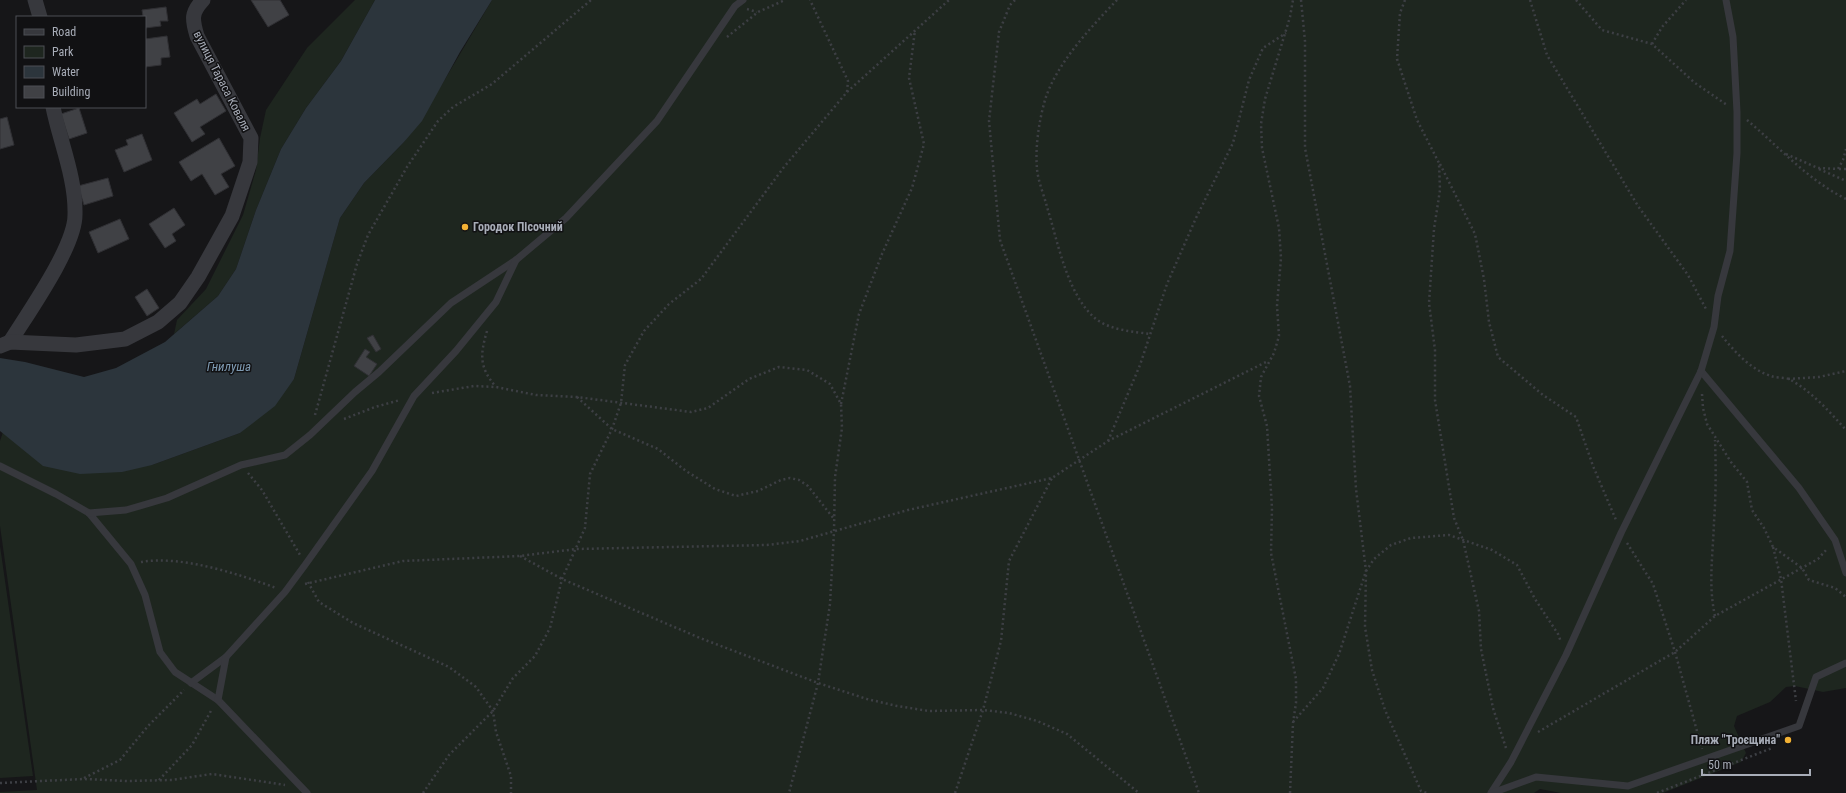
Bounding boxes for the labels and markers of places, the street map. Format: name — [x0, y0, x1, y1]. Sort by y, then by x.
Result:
place label: Городок Пісочний — [473, 220, 563, 234]
marker: Городок Пісочний — [460, 222, 470, 232]
place label: Пляж "Троєщина" — [1691, 733, 1780, 747]
marker: Пляж "Троєщина" — [1783, 735, 1793, 745]

